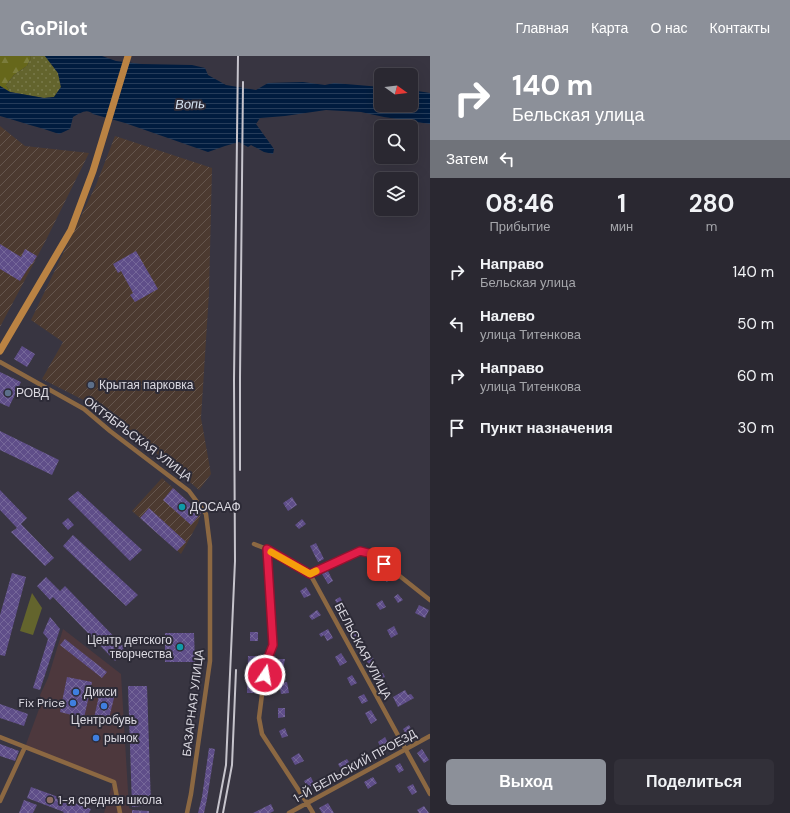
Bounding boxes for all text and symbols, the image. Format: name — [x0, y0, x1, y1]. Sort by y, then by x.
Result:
text: GoPilot — [20, 16, 88, 41]
text: Главная — [516, 19, 569, 37]
text: Карта — [591, 19, 628, 37]
text: О нас — [650, 19, 688, 37]
text: Контакты — [710, 19, 770, 37]
text: 140 m — [512, 67, 593, 104]
north arrow — [374, 68, 418, 112]
map controls — [374, 68, 418, 216]
icon: right — [446, 72, 498, 124]
water label: Вопь — [175, 95, 205, 113]
text: Бельская улица — [512, 103, 644, 127]
button: search — [374, 120, 418, 164]
icon: left — [496, 148, 518, 170]
text: Затем — [446, 149, 488, 169]
button: layers — [374, 172, 418, 216]
text: 08:46 — [485, 188, 554, 219]
text: 1 — [617, 188, 626, 219]
text: 280 — [689, 188, 735, 219]
text: Прибытие — [489, 218, 550, 235]
text: мин — [610, 218, 633, 235]
text: m — [706, 218, 717, 235]
text: Направо — [480, 254, 544, 274]
icon: right — [446, 261, 468, 283]
text: 140 m — [733, 262, 774, 282]
text: Бельская улица — [480, 274, 576, 291]
text: Налево — [480, 306, 535, 326]
icon: left — [446, 313, 468, 335]
text: 50 m — [737, 314, 774, 334]
text: улица Титенкова — [480, 326, 581, 343]
text: Направо — [480, 358, 544, 378]
icon: right — [446, 365, 468, 387]
text: 60 m — [737, 366, 774, 386]
place label: Крытая парковка — [99, 377, 194, 393]
text: улица Титенкова — [480, 378, 581, 395]
marker: Крытая парковка — [86, 380, 96, 390]
place label: РОВД — [16, 385, 49, 401]
marker: РОВД — [3, 388, 13, 398]
street label: ОКТЯБРЬСКАЯ УЛИЦА — [81, 393, 195, 485]
icon: arrive — [446, 417, 468, 439]
text: Пункт назначения — [480, 418, 613, 438]
text: 30 m — [738, 418, 774, 438]
place label: ДОСААФ — [190, 499, 241, 515]
marker: ДОСААФ — [177, 502, 187, 512]
pin — [367, 547, 401, 581]
icon: arrive — [373, 553, 395, 575]
street label: БЕЛЬСКАЯ УЛИЦА — [331, 600, 395, 702]
place label: Центр детского творчества — [87, 632, 172, 662]
marker: Центр детского творчества — [175, 642, 185, 652]
street label: БАЗАРНАЯ УЛИЦА — [178, 648, 208, 758]
position arrow — [244, 654, 286, 696]
place label: Дикси — [84, 684, 117, 700]
marker: Дикси — [71, 687, 81, 697]
place label: Fix Price — [19, 695, 65, 711]
marker: Fix Price — [68, 698, 78, 708]
marker: Центробувь — [99, 701, 109, 711]
place label: Центробувь — [71, 712, 137, 728]
street label: 1-Й БЕЛЬСКИЙ ПРОЕЗД — [291, 725, 419, 807]
place label: рынок — [104, 730, 139, 746]
marker: рынок — [91, 733, 101, 743]
button: Выход — [446, 759, 606, 805]
button: Поделиться — [614, 759, 774, 805]
place label: 1-я средняя школа — [58, 792, 162, 808]
marker: 1-я средняя школа — [45, 795, 55, 805]

